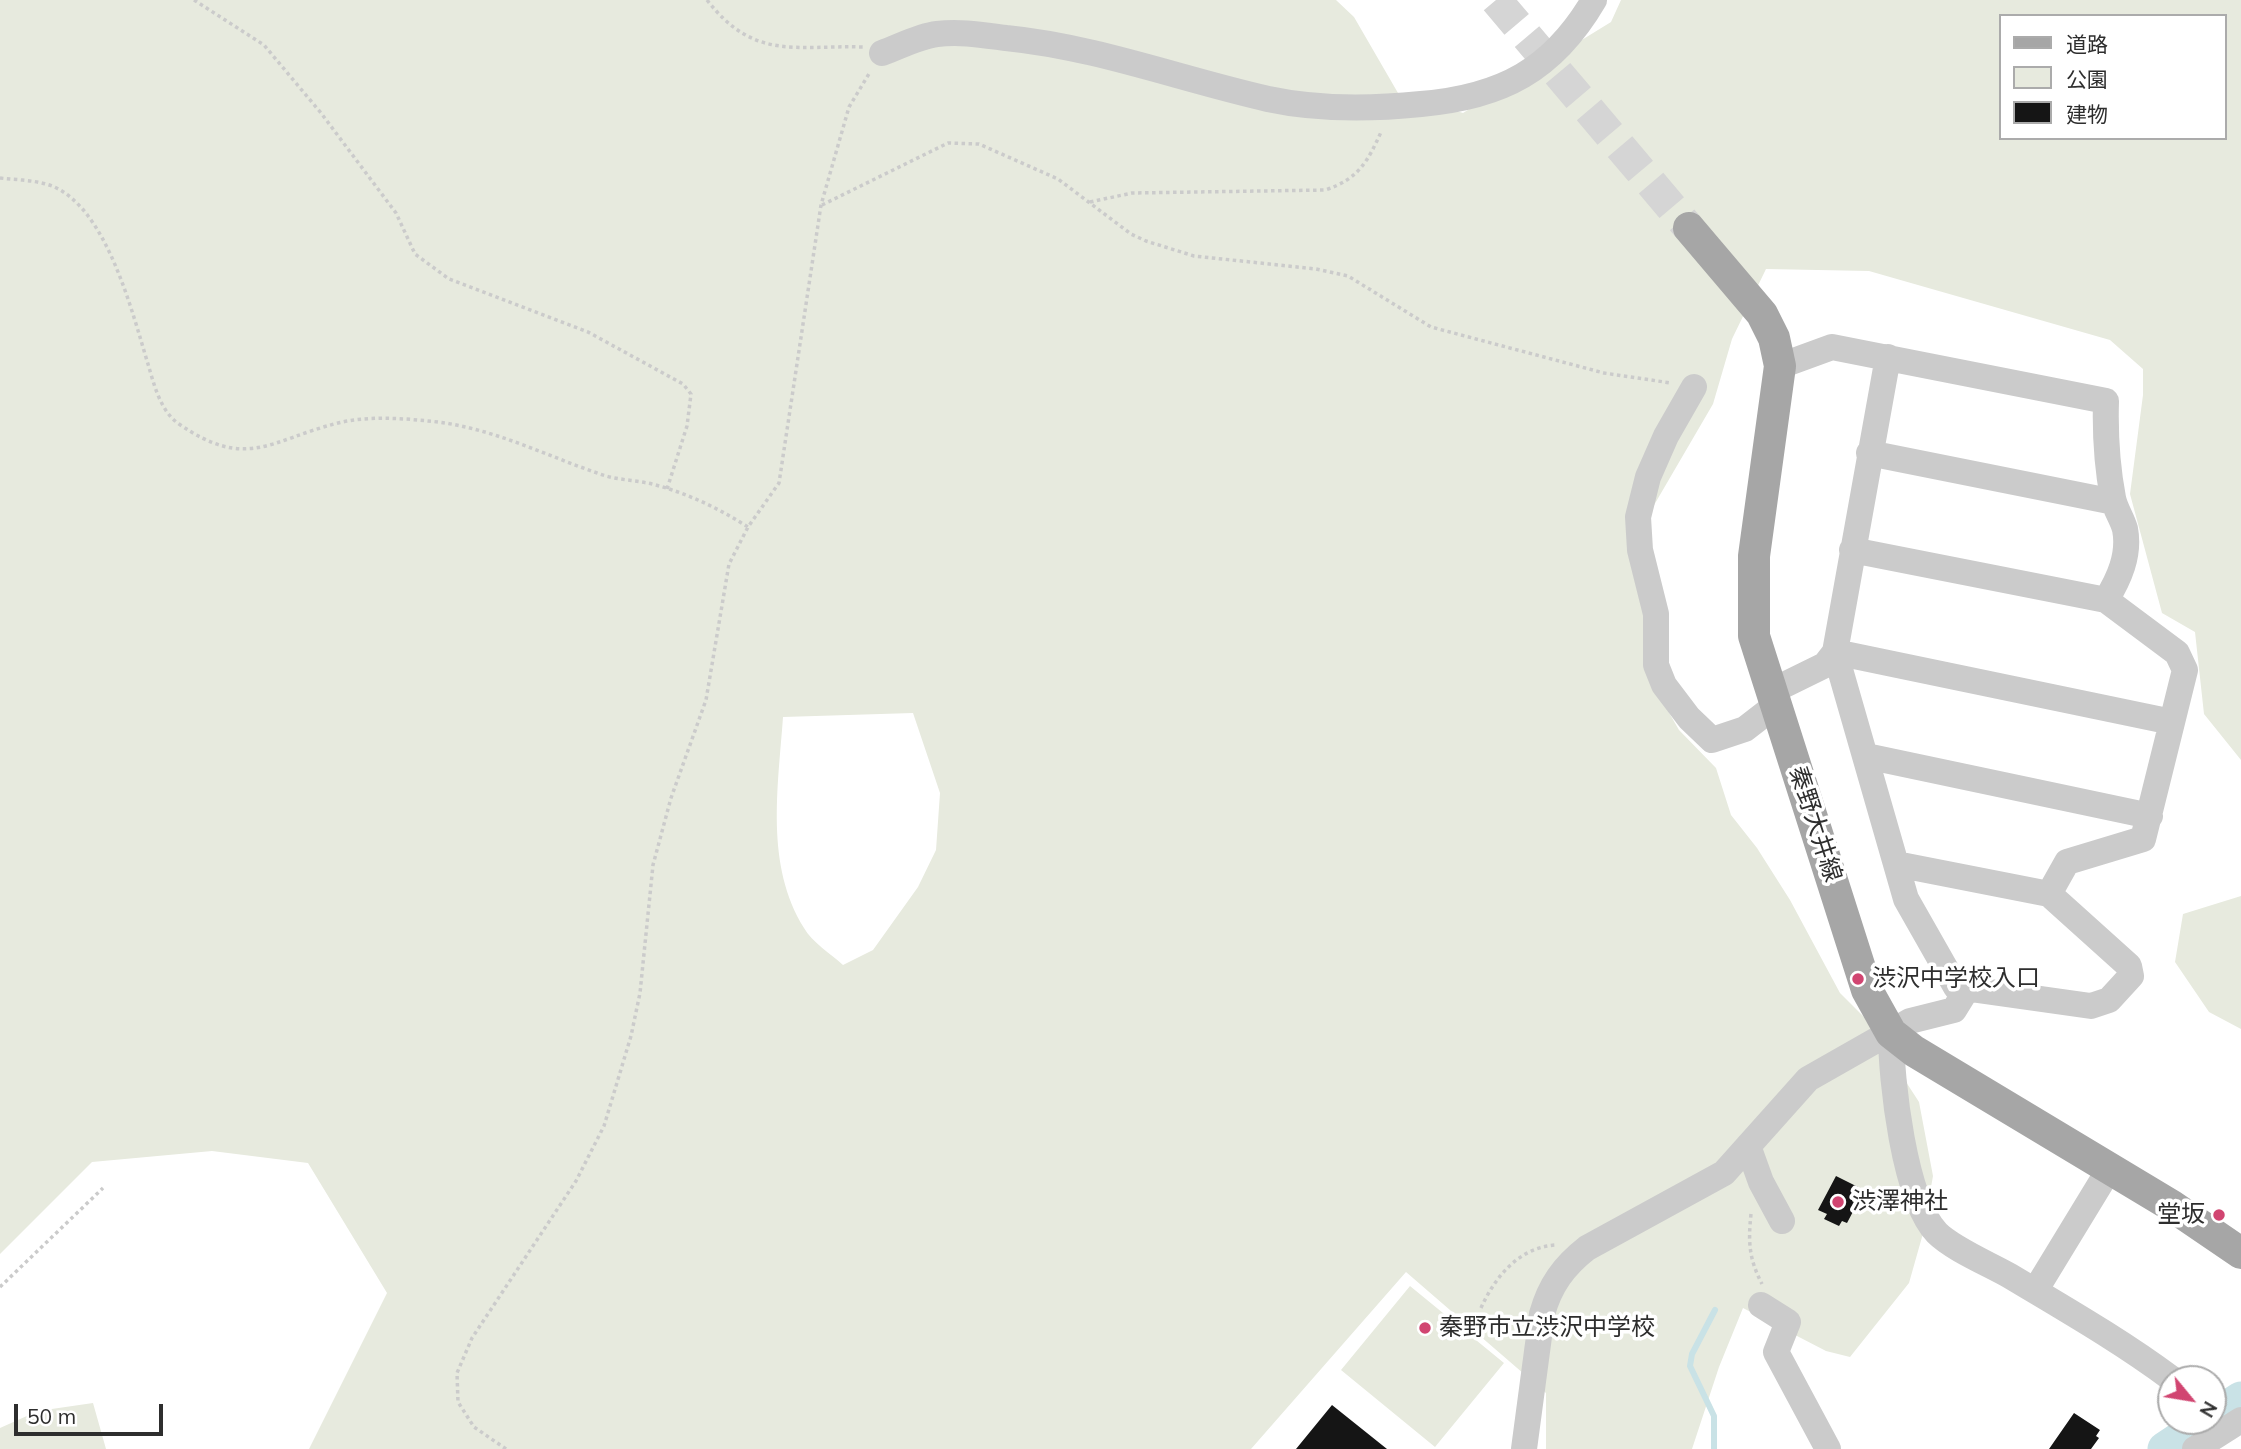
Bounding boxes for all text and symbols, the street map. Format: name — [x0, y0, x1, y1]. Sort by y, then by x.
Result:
legend — [2000, 14, 2227, 140]
text: 道路 — [2066, 31, 2108, 57]
text: 公園 — [2066, 66, 2108, 92]
text: 建物 — [2066, 101, 2108, 127]
street label: 秦野大井線 — [1783, 762, 1847, 886]
place label: 渋沢中学校入口 — [1872, 965, 2040, 993]
marker: 渋沢中学校入口 — [1850, 971, 1866, 987]
place label: 渋澤神社 — [1852, 1188, 1948, 1216]
marker: 渋澤神社 — [1830, 1194, 1846, 1210]
place label: 堂坂 — [2157, 1201, 2205, 1229]
marker: 堂坂 — [2211, 1207, 2227, 1223]
place label: 秦野市立渋沢中学校 — [1439, 1314, 1655, 1342]
marker: 秦野市立渋沢中学校 — [1417, 1320, 1433, 1336]
north arrow — [2157, 1365, 2227, 1435]
scale bar — [18, 1390, 166, 1434]
text: N — [2194, 1397, 2222, 1422]
text: 50 m — [27, 1403, 76, 1429]

